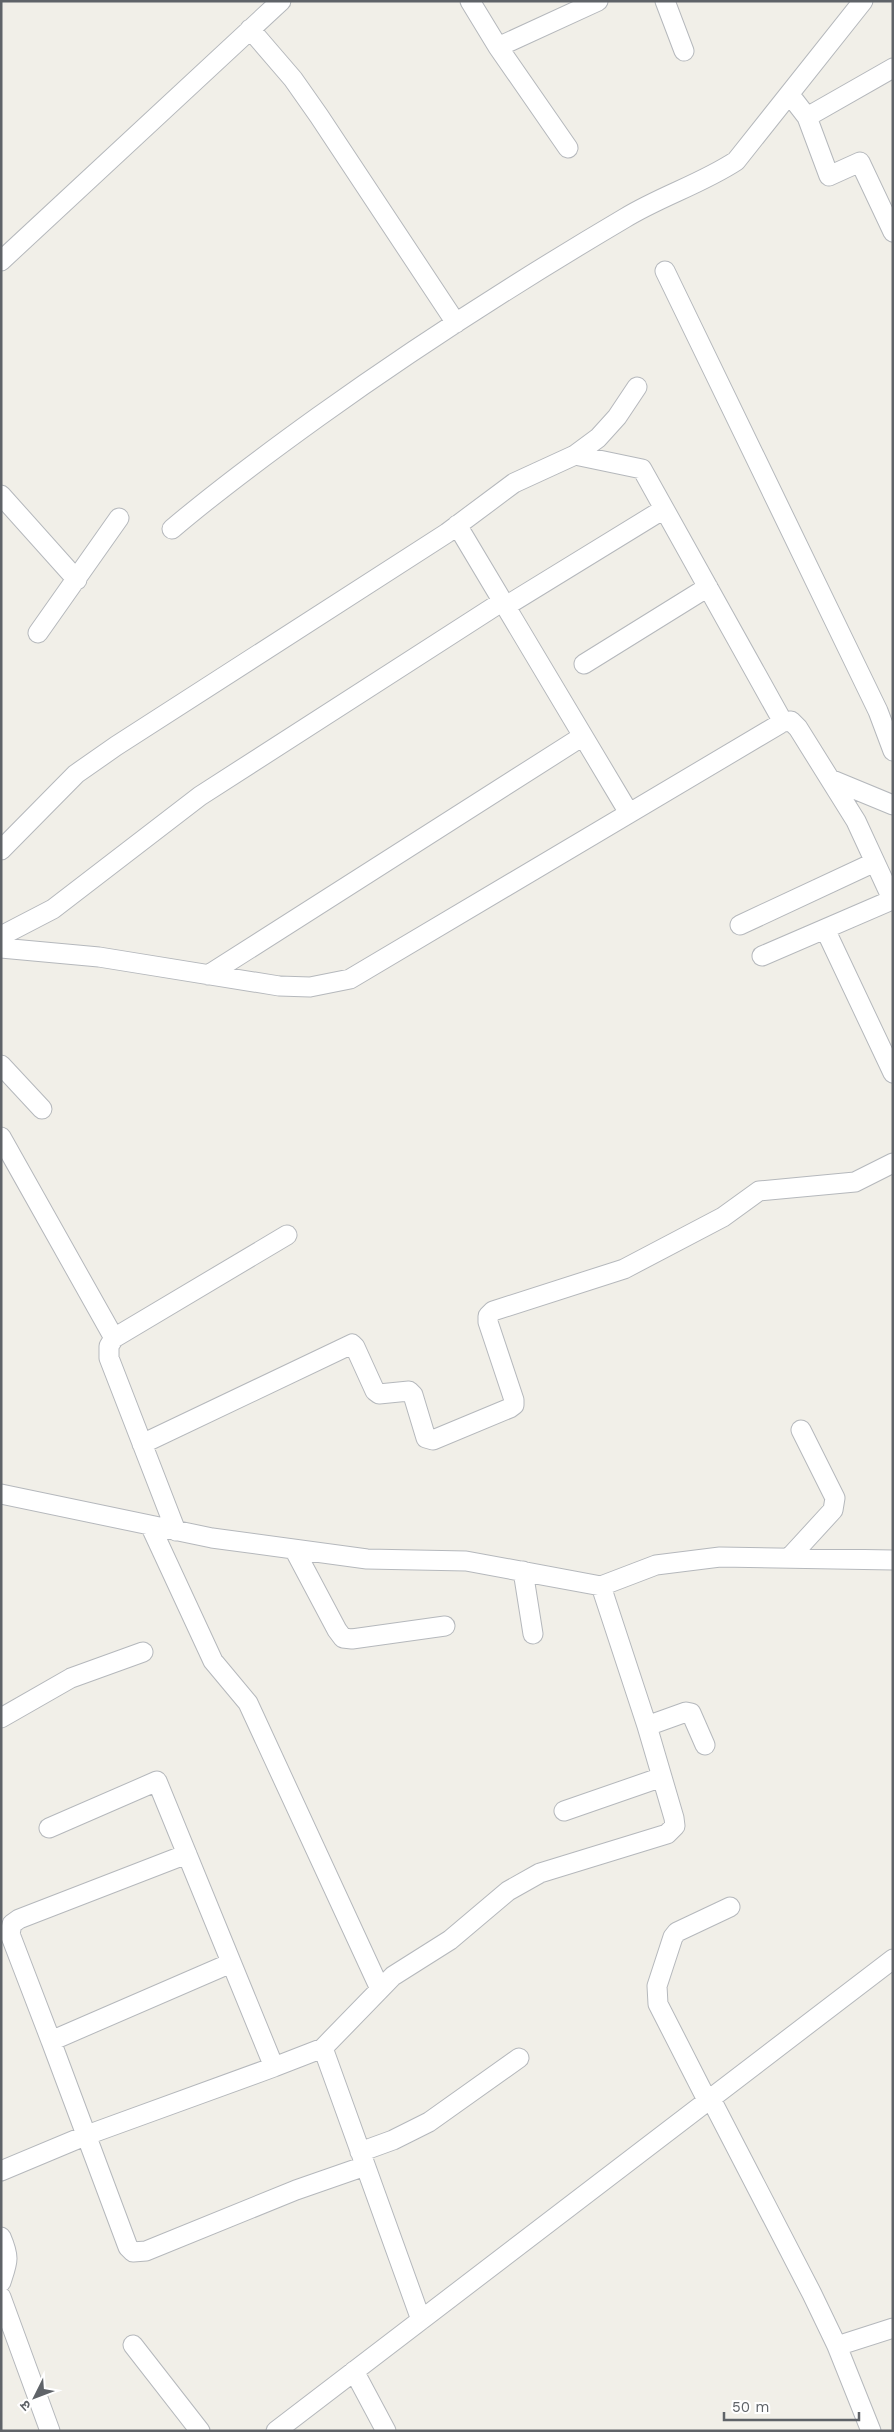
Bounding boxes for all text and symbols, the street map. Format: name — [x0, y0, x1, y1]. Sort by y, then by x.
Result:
north arrow — [10, 2372, 60, 2422]
scale bar — [724, 2390, 859, 2422]
text: उ — [16, 2397, 34, 2414]
text: 50 m — [732, 2398, 769, 2416]

